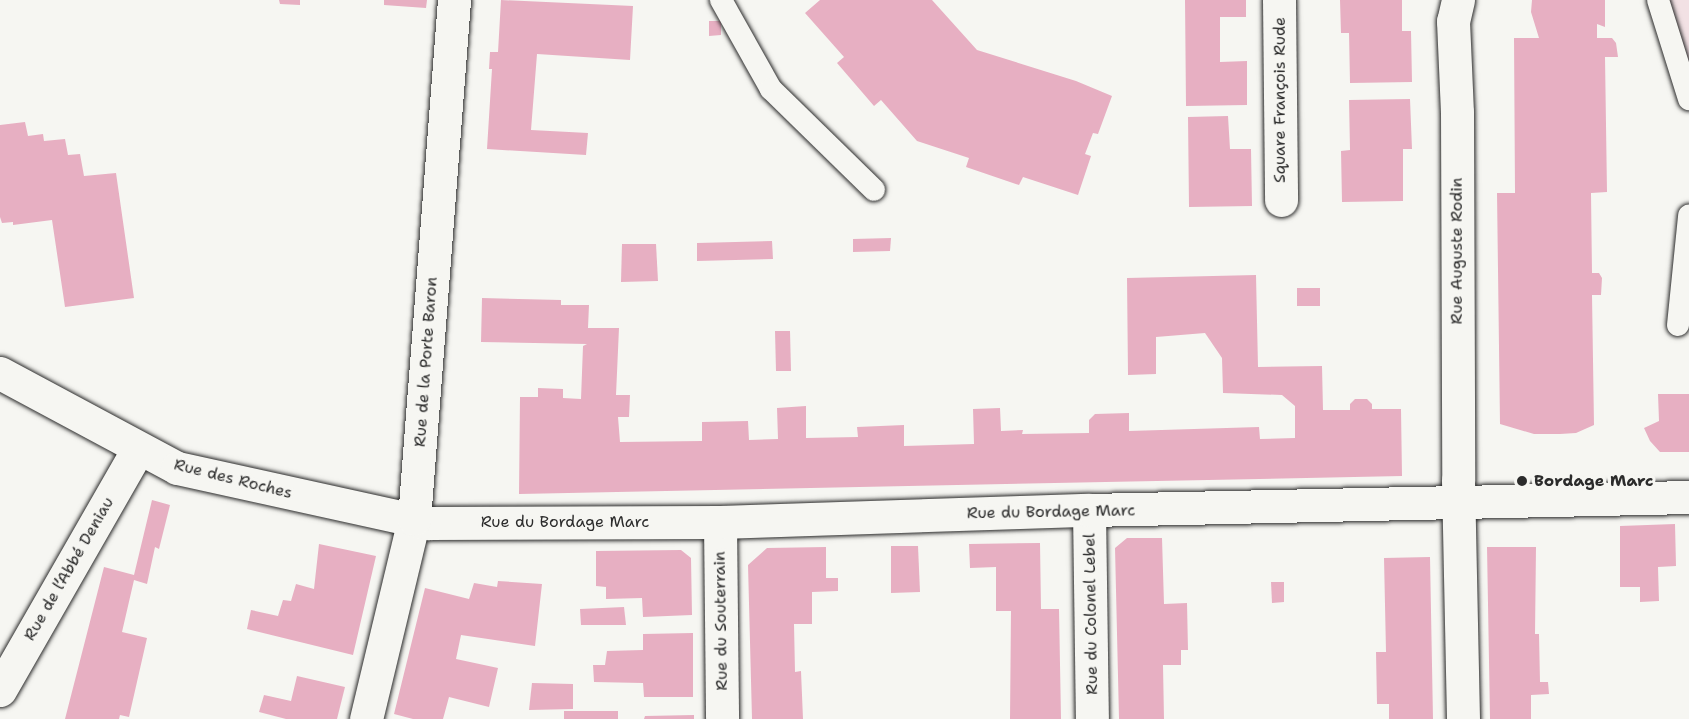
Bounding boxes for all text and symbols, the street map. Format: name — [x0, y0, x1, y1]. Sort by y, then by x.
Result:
street label: Square François Rude — [1270, 17, 1290, 183]
street label: Rue Auguste Rodin — [1447, 178, 1467, 324]
street label: Rue de la Porte Baron — [410, 276, 442, 448]
street label: Rue des Roches — [172, 455, 294, 503]
place label: Bordage Marc — [1534, 471, 1654, 491]
marker: Bordage Marc — [1515, 474, 1529, 488]
street label: Rue de l’Abbé Deniau — [20, 494, 118, 644]
street label: Rue du Bordage Marc — [967, 501, 1135, 523]
street label: Rue du Bordage Marc — [481, 512, 649, 532]
street label: Rue du Colonel Lebel — [1080, 533, 1102, 695]
street label: Rue du Souterrain — [710, 551, 732, 691]

